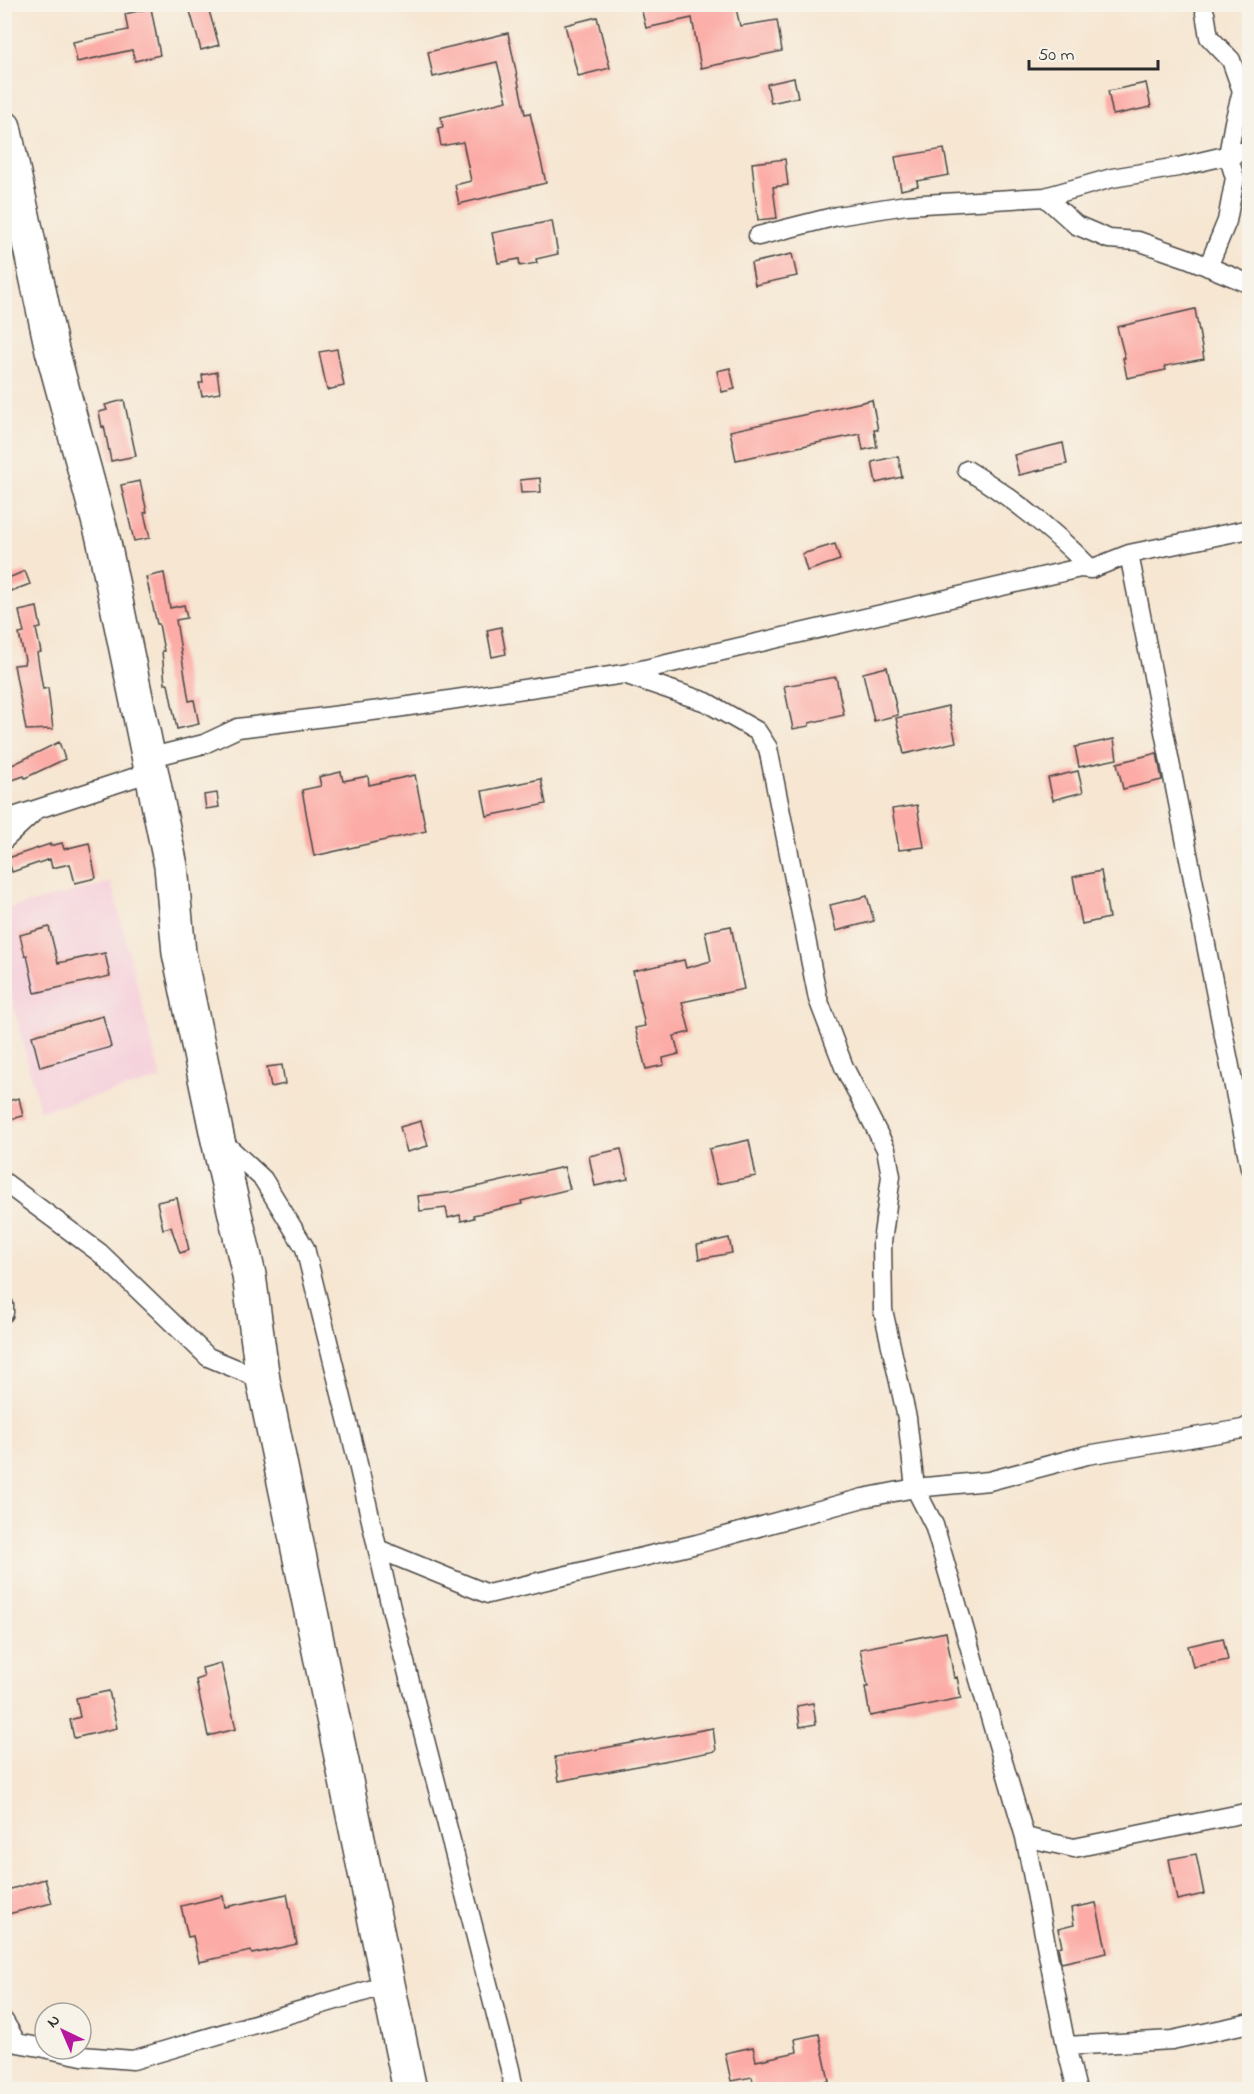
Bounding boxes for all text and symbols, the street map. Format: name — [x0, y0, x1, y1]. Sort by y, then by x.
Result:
scale bar — [1029, 33, 1158, 71]
text: 50 m — [1038, 43, 1075, 69]
north arrow — [33, 2001, 93, 2061]
text: N — [42, 2009, 66, 2034]

